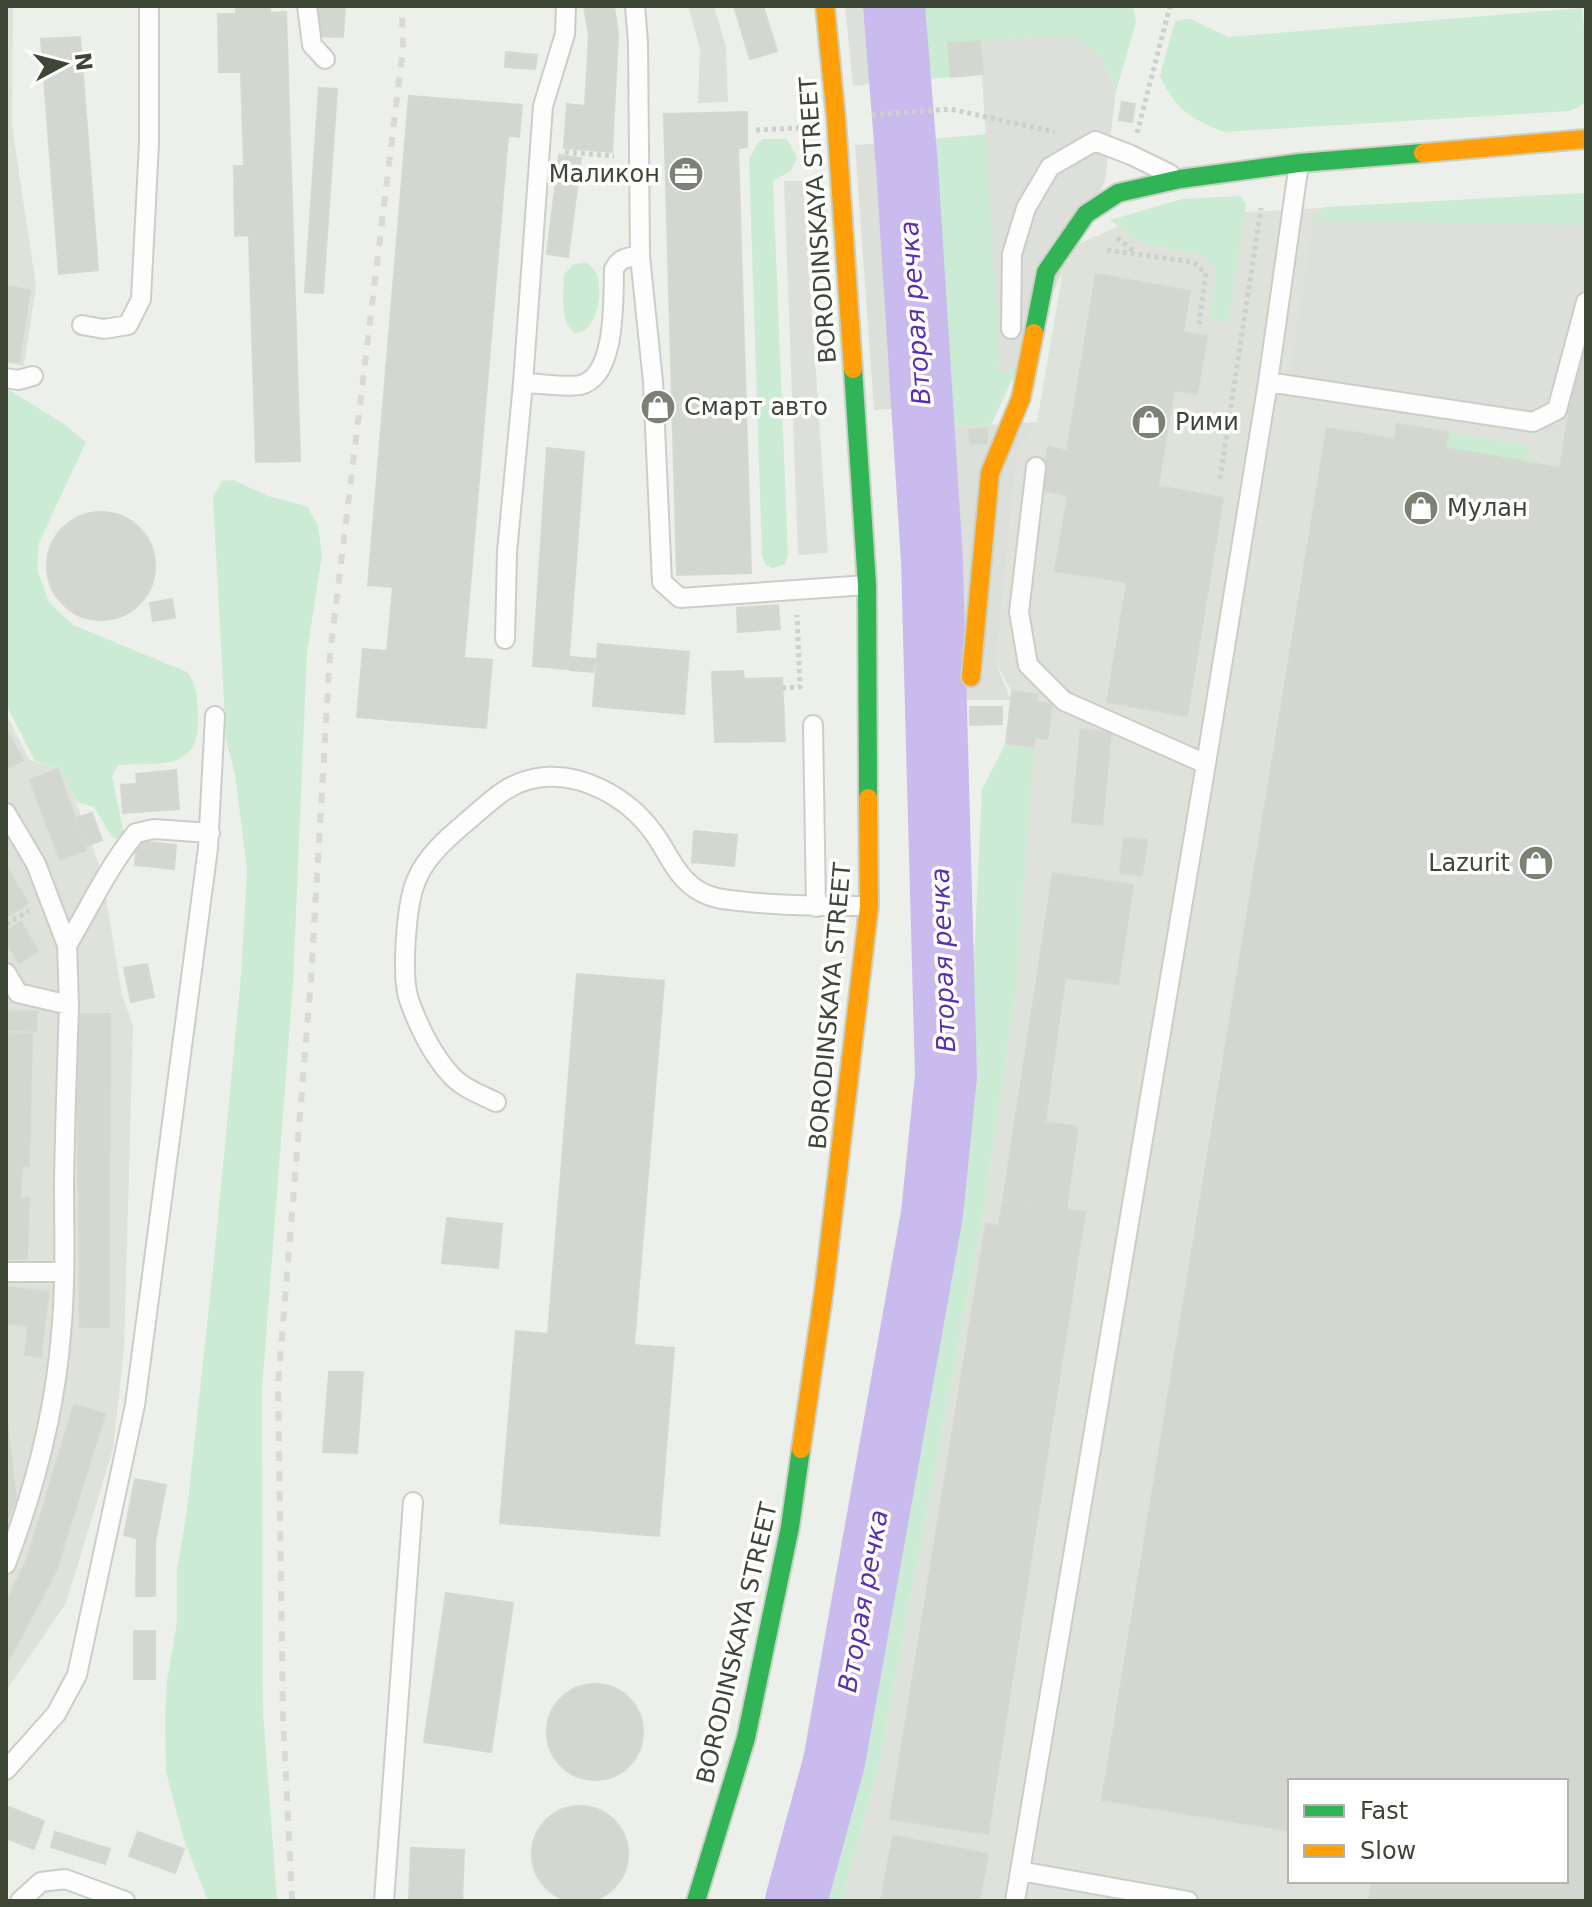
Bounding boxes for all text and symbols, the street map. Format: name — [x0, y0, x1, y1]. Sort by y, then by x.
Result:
north arrow — [24, 24, 104, 104]
text: N — [70, 51, 97, 72]
street label: BORODINSKAYA STREET — [794, 75, 842, 364]
office icon: Маликон — [667, 155, 705, 193]
place label: Маликон — [549, 160, 660, 188]
water label: Вторая речка — [894, 220, 936, 406]
shop icon: Смарт авто — [639, 388, 677, 426]
place label: Смарт авто — [684, 393, 828, 421]
shop icon: Рими — [1130, 403, 1168, 441]
place label: Рими — [1175, 408, 1239, 436]
shop icon: Мулан — [1402, 489, 1440, 527]
place label: Мулан — [1447, 494, 1528, 522]
shop icon: Lazurit — [1517, 844, 1555, 882]
place label: Lazurit — [1428, 849, 1510, 877]
street label: BORODINSKAYA STREET — [804, 861, 857, 1150]
water label: Вторая речка — [925, 867, 961, 1053]
street label: BORODINSKAYA STREET — [691, 1499, 783, 1786]
water label: Вторая речка — [832, 1507, 894, 1695]
legend — [1288, 1779, 1568, 1883]
text: Fast — [1360, 1797, 1408, 1825]
text: Slow — [1360, 1837, 1416, 1865]

